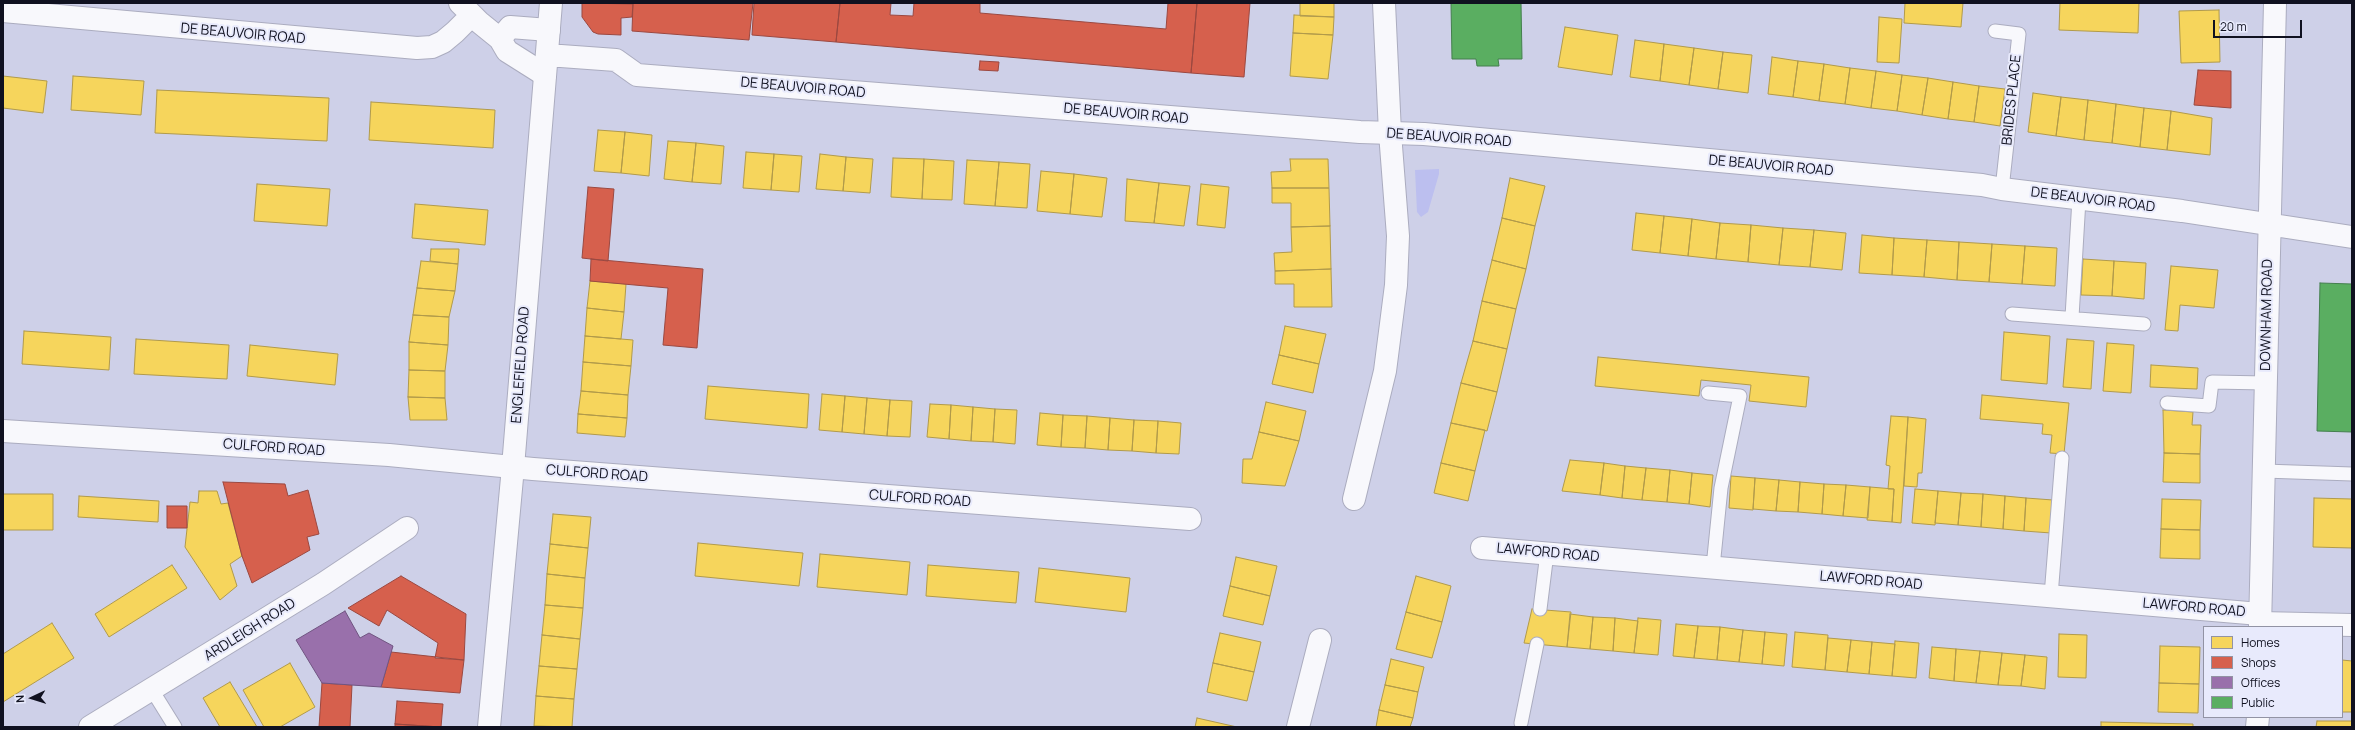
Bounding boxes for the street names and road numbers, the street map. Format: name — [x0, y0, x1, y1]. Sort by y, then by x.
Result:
street label: DE BEAUVOIR ROAD — [180, 20, 306, 48]
street label: BRIDES PLACE — [1999, 54, 2025, 146]
street label: DE BEAUVOIR ROAD — [740, 74, 866, 102]
street label: DE BEAUVOIR ROAD — [1063, 100, 1189, 128]
street label: DE BEAUVOIR ROAD — [1386, 125, 1512, 151]
street label: DE BEAUVOIR ROAD — [1708, 152, 1834, 180]
street label: DE BEAUVOIR ROAD — [2030, 184, 2156, 216]
street label: DOWNHAM ROAD — [2258, 259, 2276, 371]
street label: ENGLEFIELD ROAD — [509, 306, 533, 424]
street label: CULFORD ROAD — [222, 436, 326, 460]
street label: CULFORD ROAD — [545, 462, 649, 486]
street label: CULFORD ROAD — [868, 487, 972, 511]
street label: LAWFORD ROAD — [1496, 540, 1600, 566]
street label: LAWFORD ROAD — [1819, 568, 1923, 594]
street label: ARDLEIGH ROAD — [201, 595, 299, 665]
street label: LAWFORD ROAD — [2142, 595, 2246, 621]

